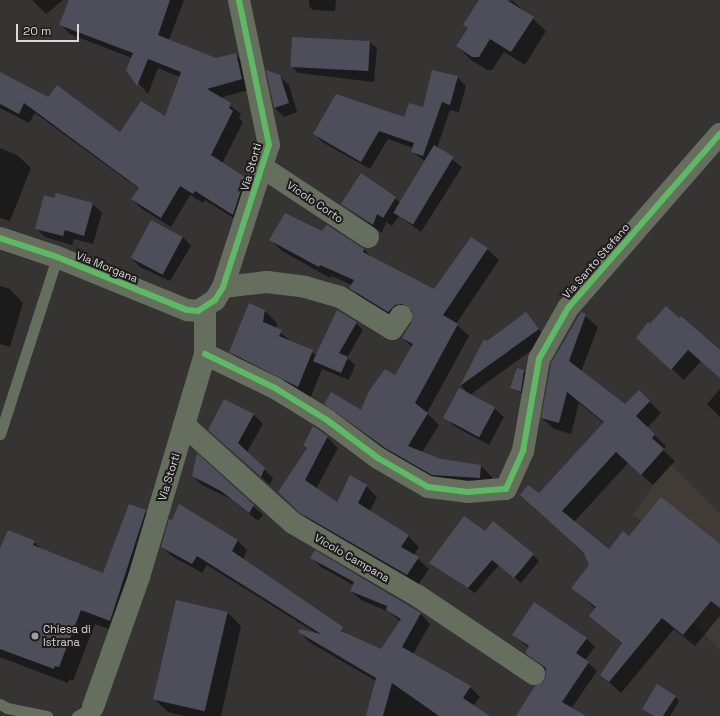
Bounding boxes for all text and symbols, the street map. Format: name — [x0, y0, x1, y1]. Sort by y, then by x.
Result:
scale bar — [18, 16, 81, 42]
text: 20 m — [23, 23, 51, 39]
street label: Via Storti — [238, 142, 264, 192]
street label: Vicolo Corto — [284, 178, 346, 226]
street label: Via Santo Stefano — [560, 221, 632, 301]
street label: Via Morgana — [74, 249, 140, 285]
street label: Via Storti — [156, 452, 182, 502]
street label: Vicolo Campana — [312, 531, 392, 585]
place label: Chiesa di Istrana — [43, 623, 91, 649]
marker: Chiesa di Istrana — [30, 631, 40, 641]

